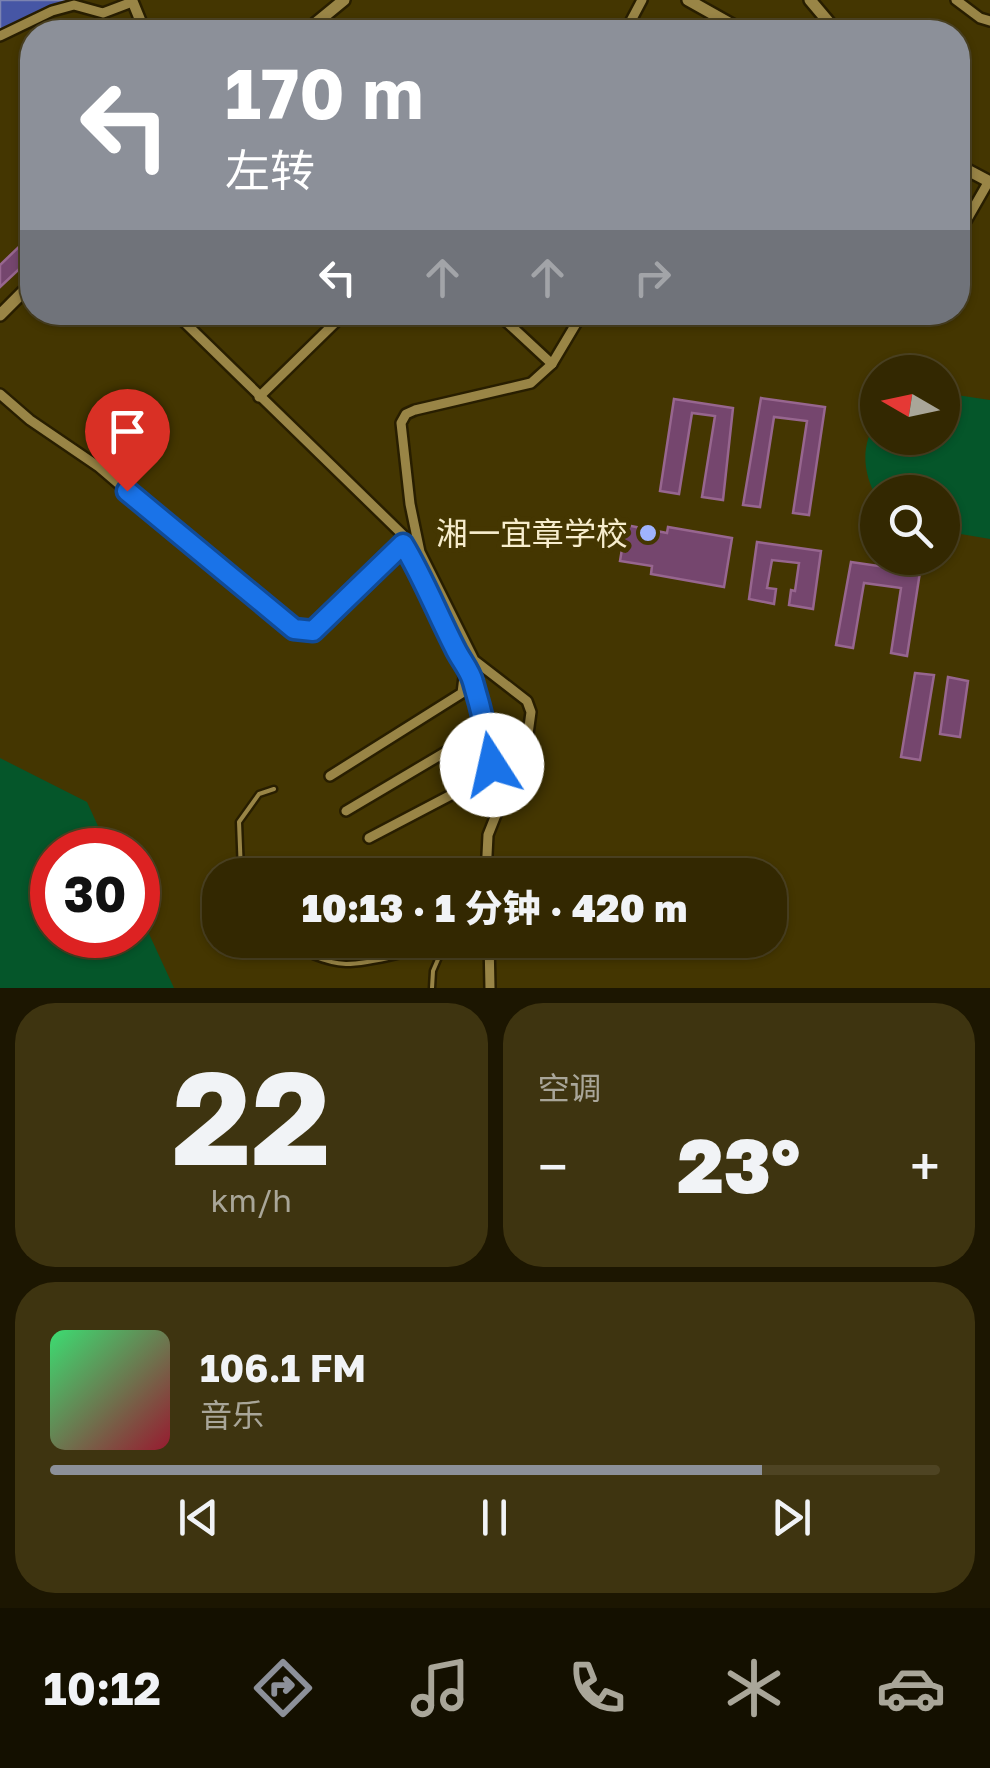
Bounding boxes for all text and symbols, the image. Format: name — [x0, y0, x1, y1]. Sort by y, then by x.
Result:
text: 170 m — [225, 50, 423, 134]
icon: left — [60, 60, 190, 190]
text: 左转 — [225, 143, 315, 197]
icon: left — [310, 250, 365, 305]
icon: ahead — [415, 250, 470, 305]
icon: ahead — [520, 250, 575, 305]
icon: right — [625, 250, 680, 305]
north arrow — [860, 355, 960, 455]
map controls — [860, 355, 960, 575]
pin — [85, 389, 170, 492]
icon: arrive — [100, 404, 155, 459]
button: search — [860, 475, 960, 575]
place label: 湘一宜章学校 — [436, 514, 628, 552]
marker: 湘一宜章学校 — [637, 522, 659, 544]
position arrow — [440, 713, 544, 817]
speed limit sign: 30 — [30, 828, 160, 958]
text: 10:13 · 1 分钟 · 420 m — [302, 885, 687, 930]
text: 22 — [172, 1038, 331, 1194]
text: 空调 — [538, 1069, 602, 1107]
text: 23° — [677, 1119, 800, 1210]
text: − — [538, 1133, 568, 1199]
text: + — [910, 1133, 940, 1199]
text: km/h — [211, 1181, 292, 1219]
text: 106.1 FM — [200, 1345, 366, 1390]
text: 音乐 — [200, 1396, 264, 1434]
icon: previous — [171, 1490, 226, 1545]
icon: pause — [467, 1490, 522, 1545]
icon: next — [764, 1490, 819, 1545]
icon: directions — [248, 1653, 318, 1723]
icon: music — [405, 1653, 475, 1723]
icon: phone — [562, 1653, 632, 1723]
icon: climate — [719, 1653, 789, 1723]
icon: car — [876, 1653, 946, 1723]
text: 10:12 — [44, 1661, 161, 1715]

